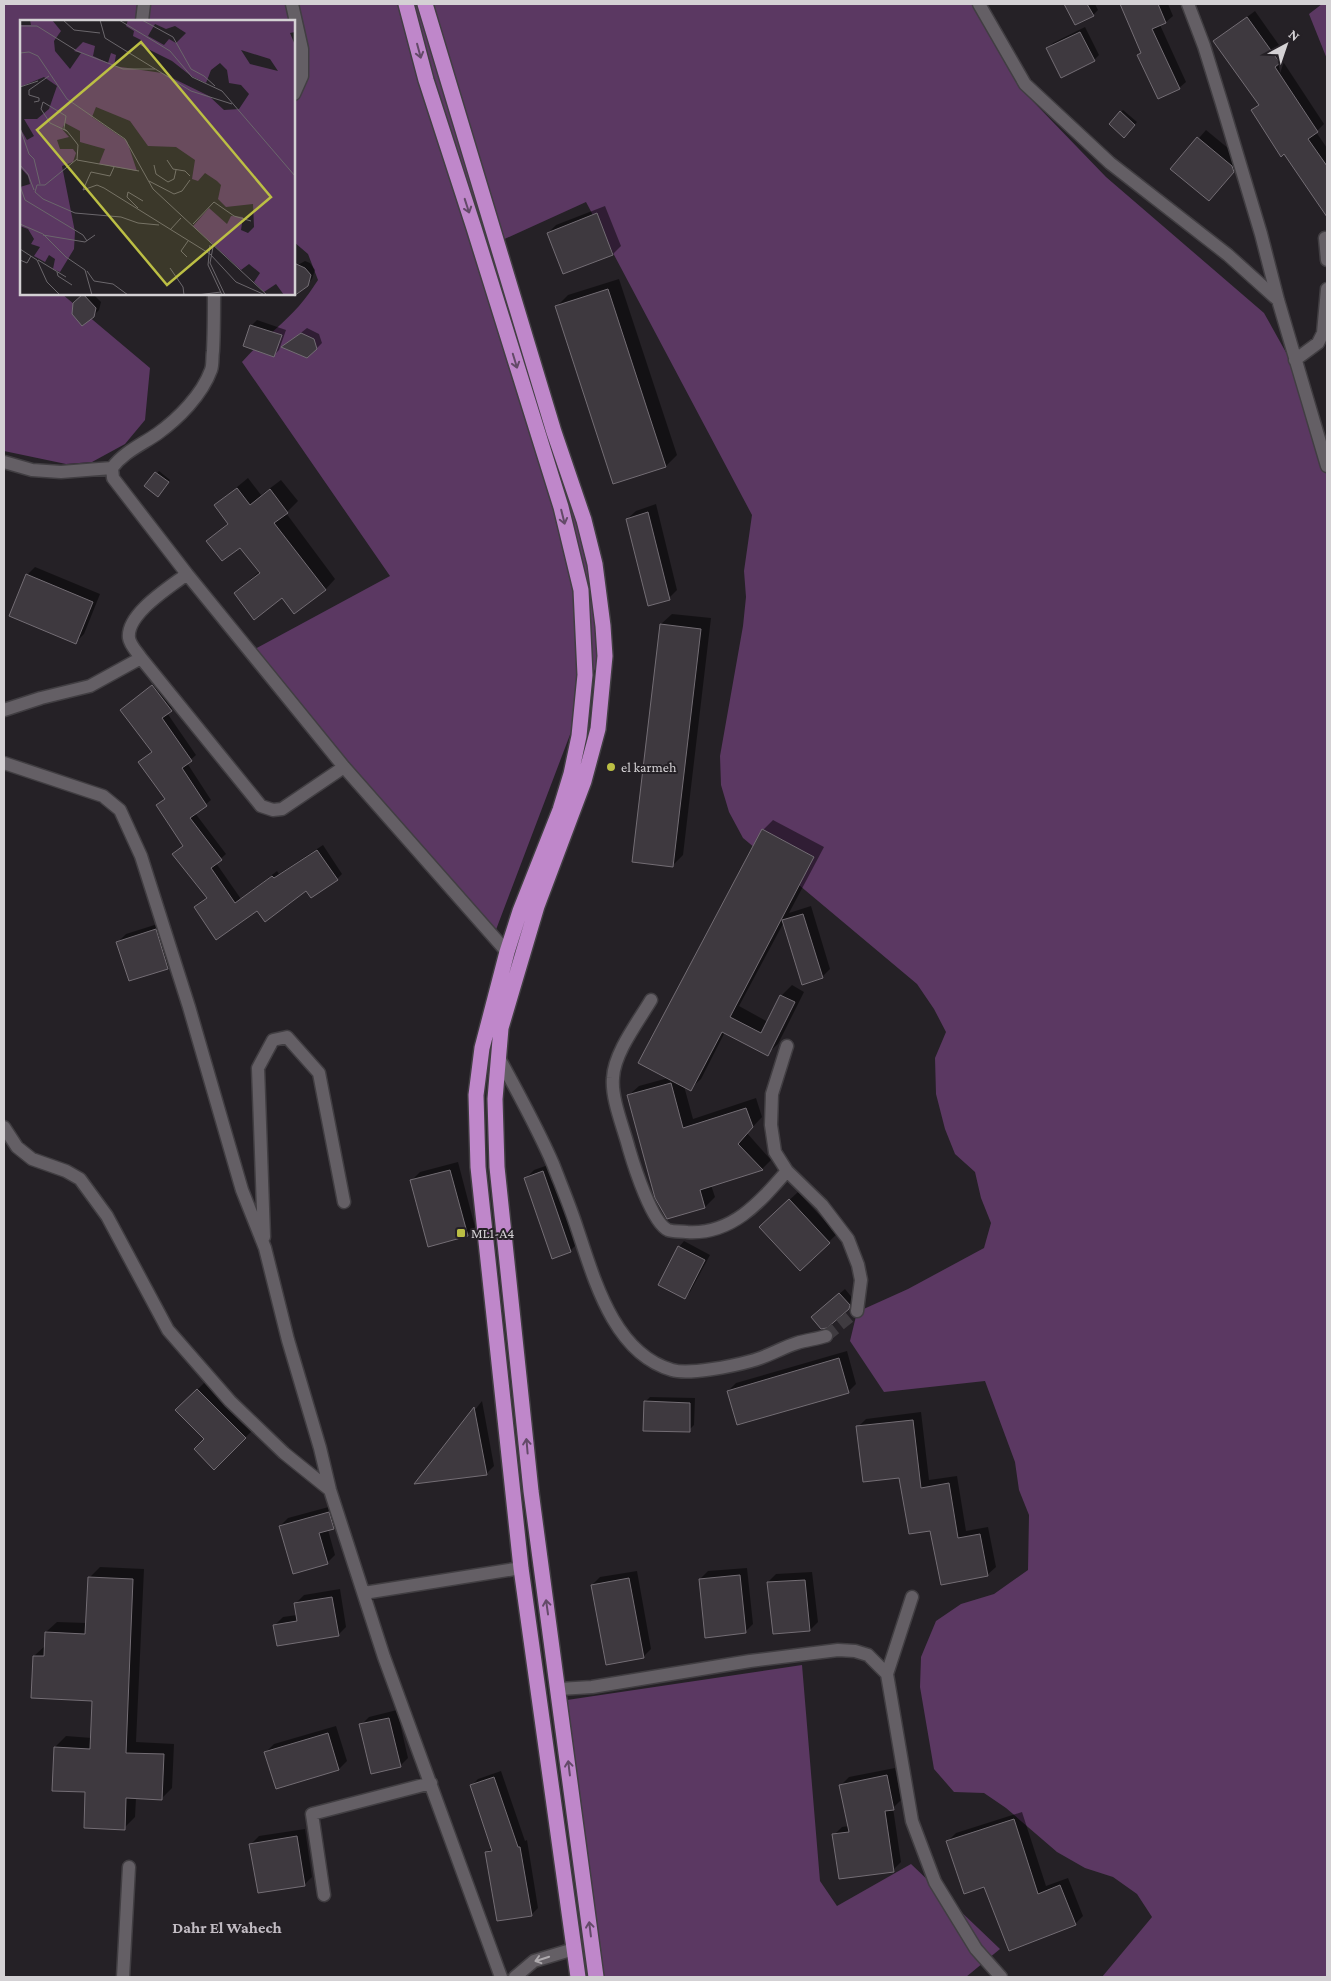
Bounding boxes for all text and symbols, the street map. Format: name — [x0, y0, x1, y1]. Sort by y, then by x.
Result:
inset map — [20, 20, 295, 295]
north arrow — [1261, 20, 1311, 70]
text: N — [1286, 26, 1304, 45]
one-way arrow — [415, 42, 424, 58]
one-way arrow — [463, 198, 472, 213]
one-way arrow — [511, 353, 521, 369]
one-way arrow — [559, 508, 568, 524]
place label: el karmeh — [621, 759, 677, 775]
marker: el karmeh — [605, 761, 617, 773]
place label: ML1-A4 — [471, 1225, 514, 1241]
marker: ML1-A4 — [455, 1227, 467, 1239]
one-way arrow — [522, 1438, 532, 1454]
one-way arrow — [542, 1599, 552, 1615]
one-way arrow — [564, 1760, 574, 1776]
district label: Dahr El Wahech — [172, 1919, 282, 1936]
one-way arrow — [585, 1921, 595, 1937]
one-way arrow — [534, 1954, 550, 1964]

